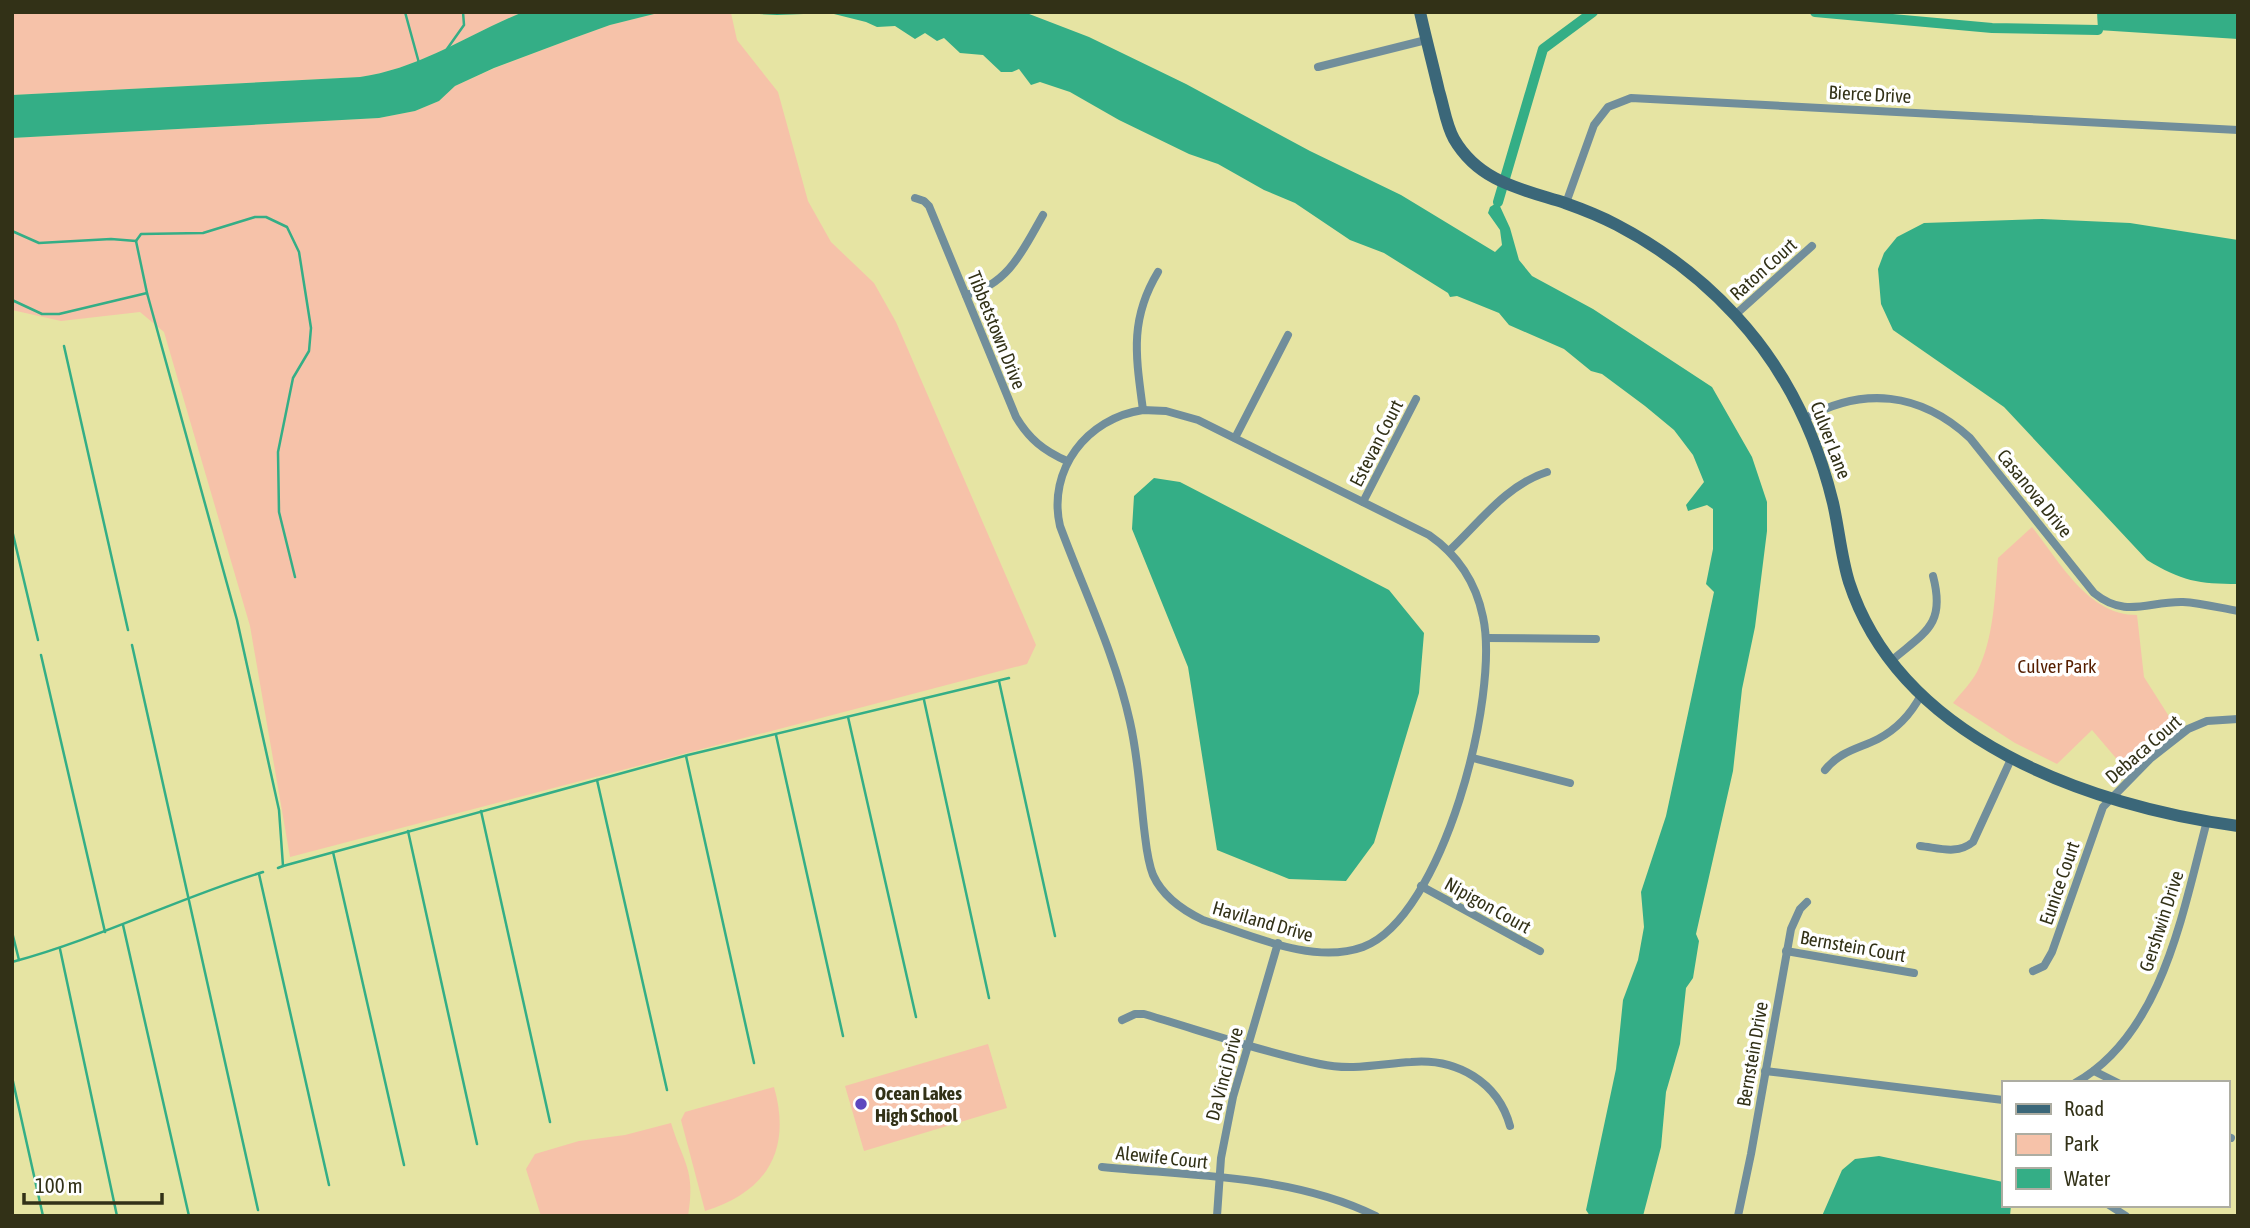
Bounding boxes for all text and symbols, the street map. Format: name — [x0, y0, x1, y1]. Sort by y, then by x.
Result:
street label: Bierce Drive — [1828, 81, 1912, 107]
street label: Raton Court — [1725, 233, 1801, 305]
street label: Tibbetstown Drive — [963, 268, 1031, 392]
street label: Estevan Court — [1345, 396, 1407, 490]
street label: Culver Lane — [1806, 398, 1856, 482]
street label: Casanova Drive — [1993, 445, 2077, 541]
park label: Culver Park — [2018, 655, 2097, 677]
street label: Debaca Court — [2101, 710, 2185, 788]
street label: Eunice Court — [2034, 838, 2084, 928]
street label: Gershwin Drive — [2134, 868, 2188, 974]
street label: Nipigon Court — [1441, 872, 1535, 938]
street label: Haviland Drive — [1210, 896, 1316, 946]
street label: Bernstein Court — [1798, 926, 1908, 966]
street label: Bernstein Drive — [1732, 1000, 1772, 1108]
street label: Da Vinci Drive — [1201, 1025, 1247, 1123]
legend — [2002, 1081, 2229, 1207]
place label: Ocean Lakes High School — [875, 1082, 962, 1126]
marker: Ocean Lakes High School — [853, 1096, 869, 1112]
text: Road — [2064, 1096, 2104, 1120]
text: Park — [2064, 1131, 2099, 1155]
street label: Alewife Court — [1115, 1141, 1209, 1173]
scale bar — [24, 1162, 163, 1206]
text: Water — [2064, 1166, 2111, 1190]
text: 100 m — [35, 1173, 83, 1197]

